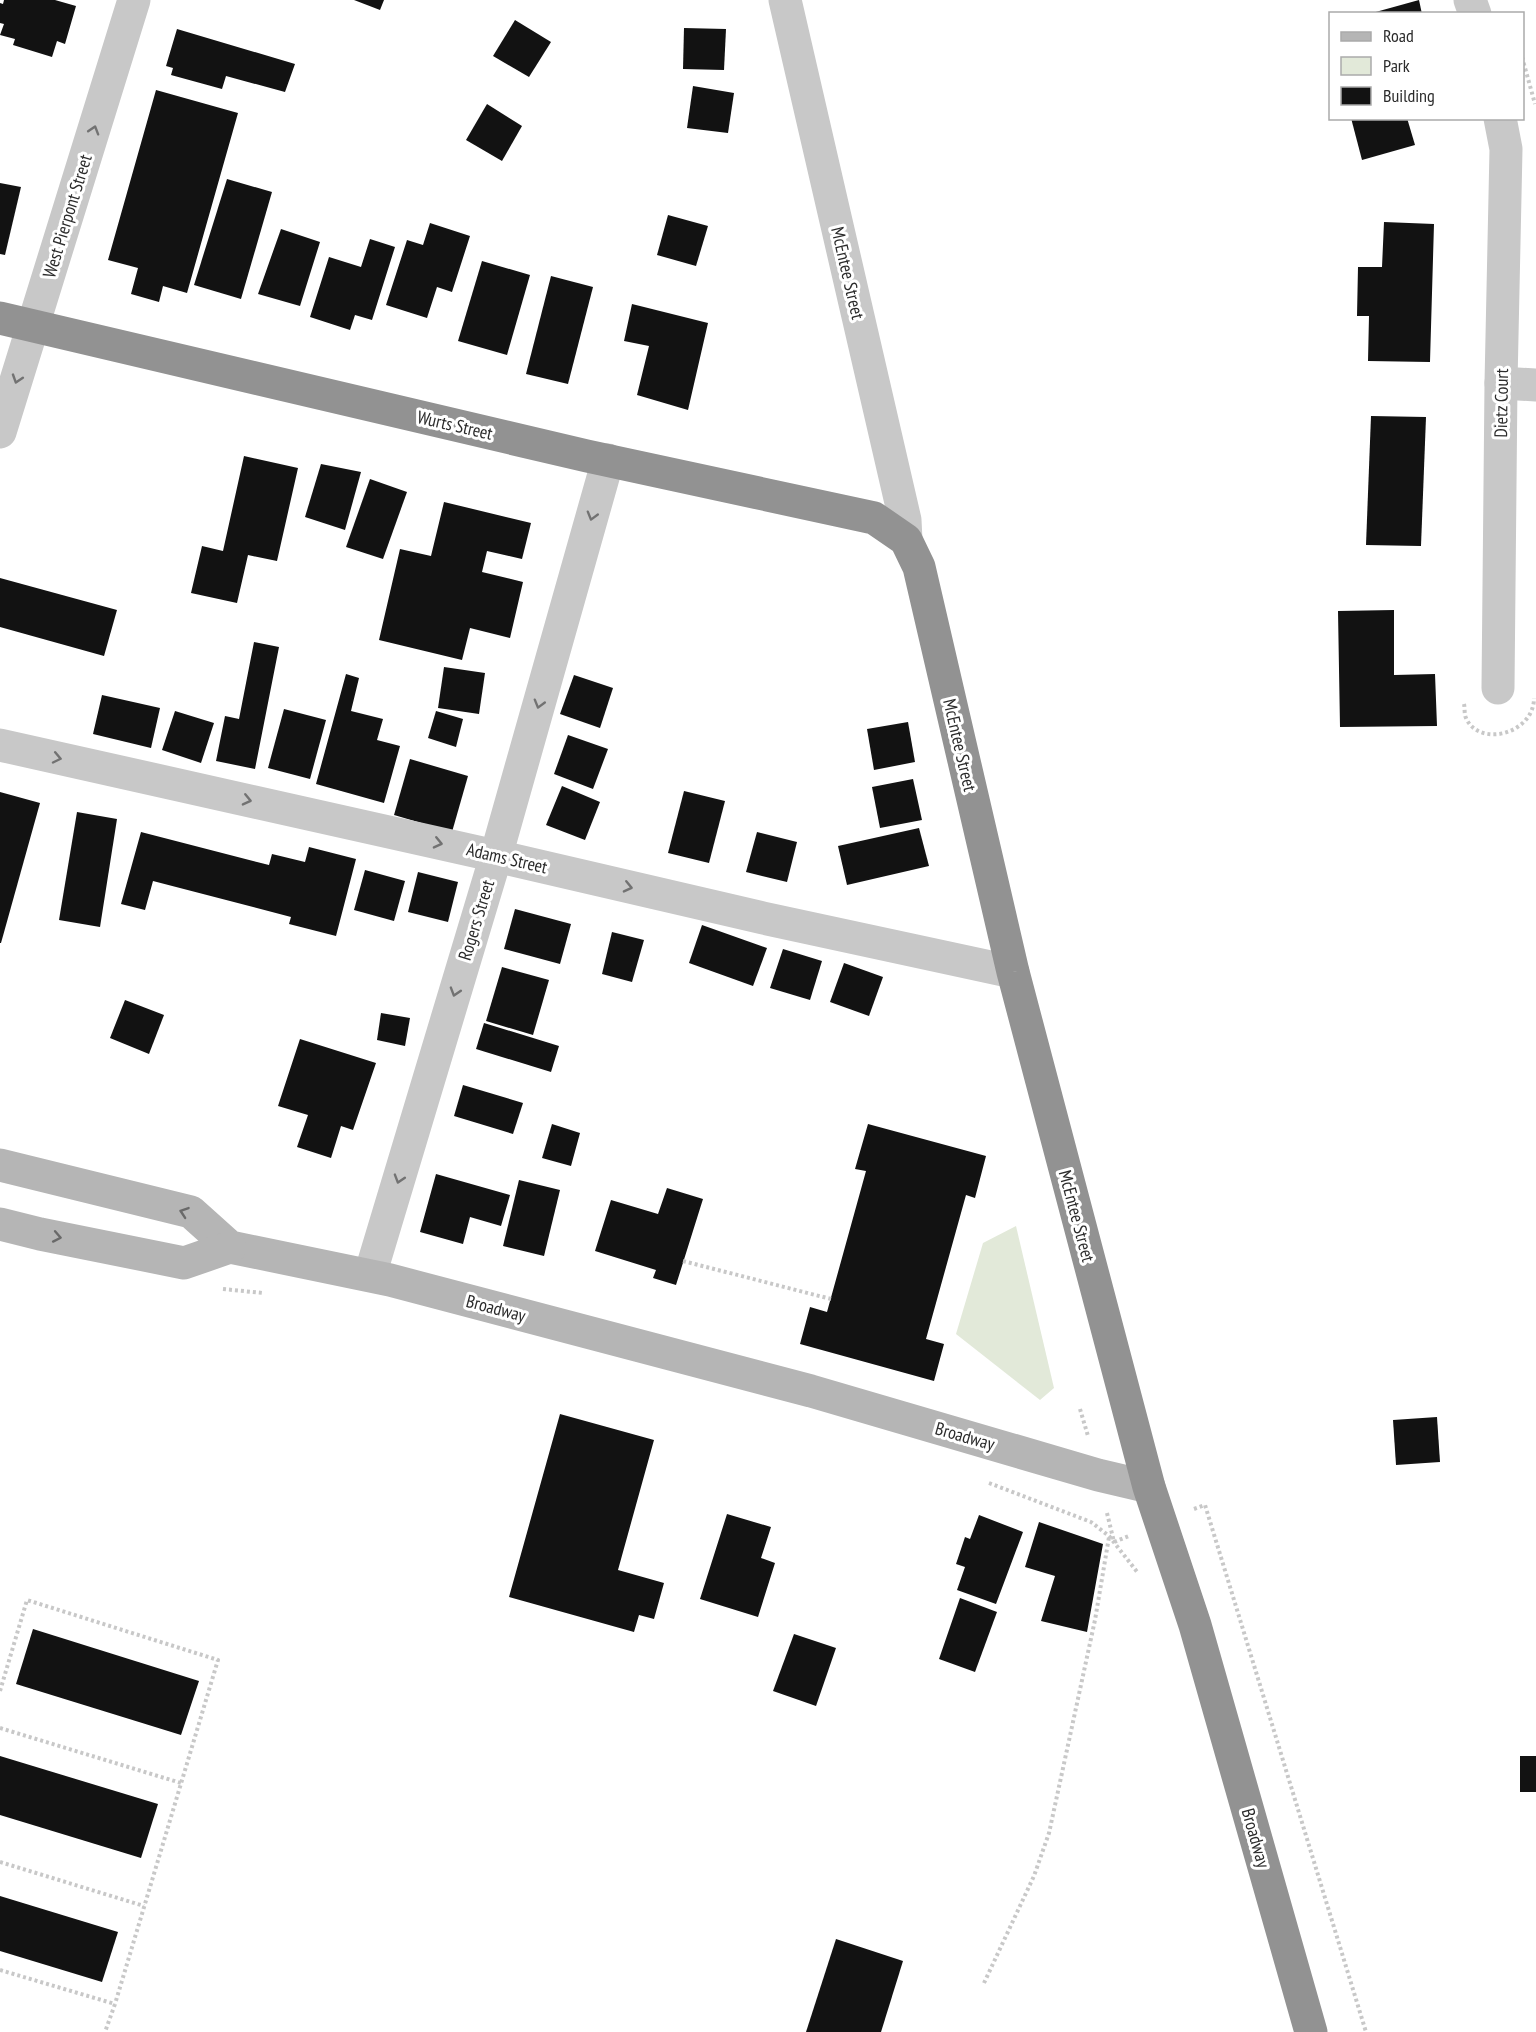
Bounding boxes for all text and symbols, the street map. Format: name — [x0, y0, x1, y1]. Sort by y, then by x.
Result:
legend — [1329, 12, 1524, 120]
text: Road — [1383, 24, 1414, 47]
text: Park — [1383, 54, 1410, 77]
text: Building — [1383, 84, 1435, 107]
one-way arrow — [87, 125, 99, 136]
street label: West Pierpont Street — [37, 152, 97, 280]
street label: McEntee Street — [826, 225, 870, 321]
street label: Dietz Court — [1489, 368, 1513, 438]
one-way arrow — [11, 373, 24, 384]
street label: Wurts Street — [415, 405, 495, 445]
one-way arrow — [587, 511, 599, 521]
street label: McEntee Street — [938, 697, 982, 793]
one-way arrow — [534, 698, 546, 709]
one-way arrow — [52, 751, 62, 764]
one-way arrow — [242, 793, 252, 806]
one-way arrow — [433, 835, 443, 848]
street label: Adams Street — [464, 838, 550, 878]
street label: Rogers Street — [453, 877, 499, 963]
one-way arrow — [623, 879, 633, 892]
one-way arrow — [450, 986, 462, 997]
street label: McEntee Street — [1054, 1168, 1100, 1264]
one-way arrow — [394, 1173, 406, 1184]
one-way arrow — [179, 1206, 190, 1219]
one-way arrow — [52, 1230, 62, 1243]
street label: Broadway — [464, 1289, 529, 1327]
street label: Broadway — [933, 1417, 998, 1455]
street label: Broadway — [1237, 1806, 1275, 1871]

